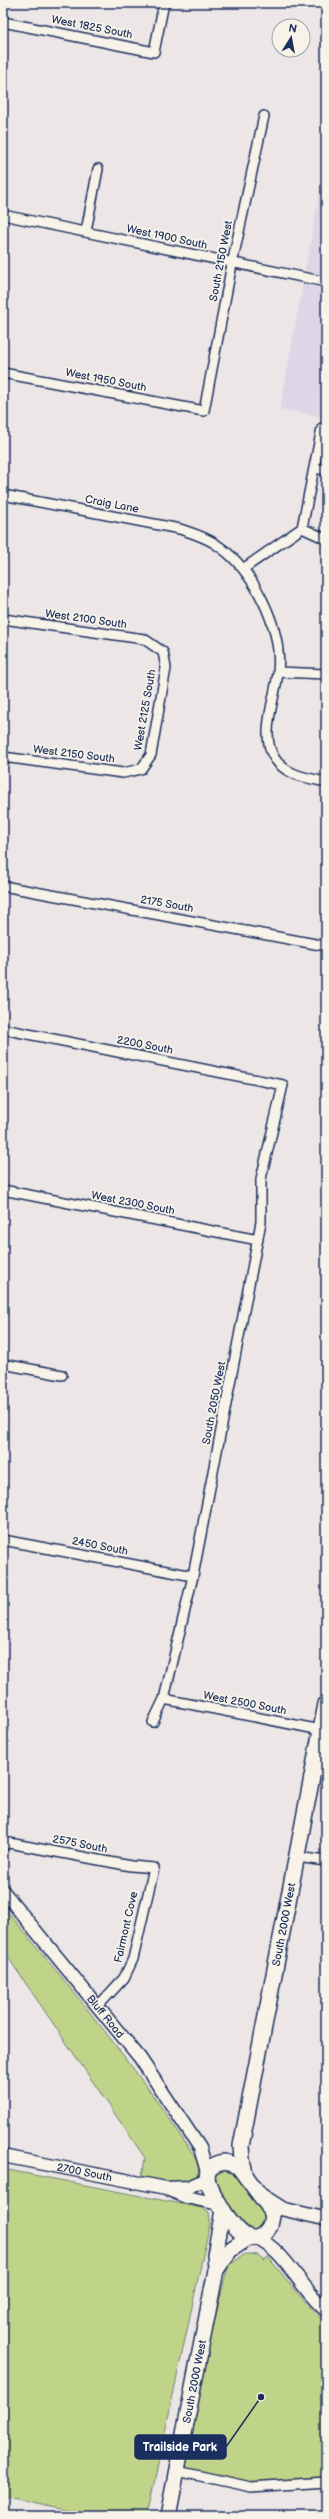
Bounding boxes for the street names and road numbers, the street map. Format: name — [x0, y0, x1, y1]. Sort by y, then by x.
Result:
street label: West 1825 South — [50, 13, 134, 41]
street label: South 2150 West — [207, 219, 235, 302]
street label: West 1900 South — [125, 222, 209, 252]
street label: West 1950 South — [64, 366, 148, 394]
street label: Craig Lane — [84, 492, 141, 516]
street label: West 2100 South — [44, 607, 128, 631]
street label: West 2125 South — [131, 668, 159, 752]
street label: West 2150 South — [32, 743, 116, 765]
street label: 2175 South — [140, 893, 194, 915]
street label: 2200 South — [116, 1033, 174, 1057]
street label: West 2300 South — [90, 1189, 176, 1217]
street label: South 2050 West — [200, 1360, 229, 1446]
street label: 2450 South — [71, 1534, 129, 1558]
street label: West 2500 South — [202, 1689, 288, 1717]
street label: 2575 South — [51, 1832, 109, 1856]
street label: South 2000 West — [269, 1881, 298, 1967]
street label: Fairmont Cove — [112, 1890, 141, 1964]
street label: Bluff Road — [84, 1992, 127, 2040]
street label: 2700 South — [56, 2160, 113, 2184]
street label: South 2000 West — [180, 2338, 209, 2424]

